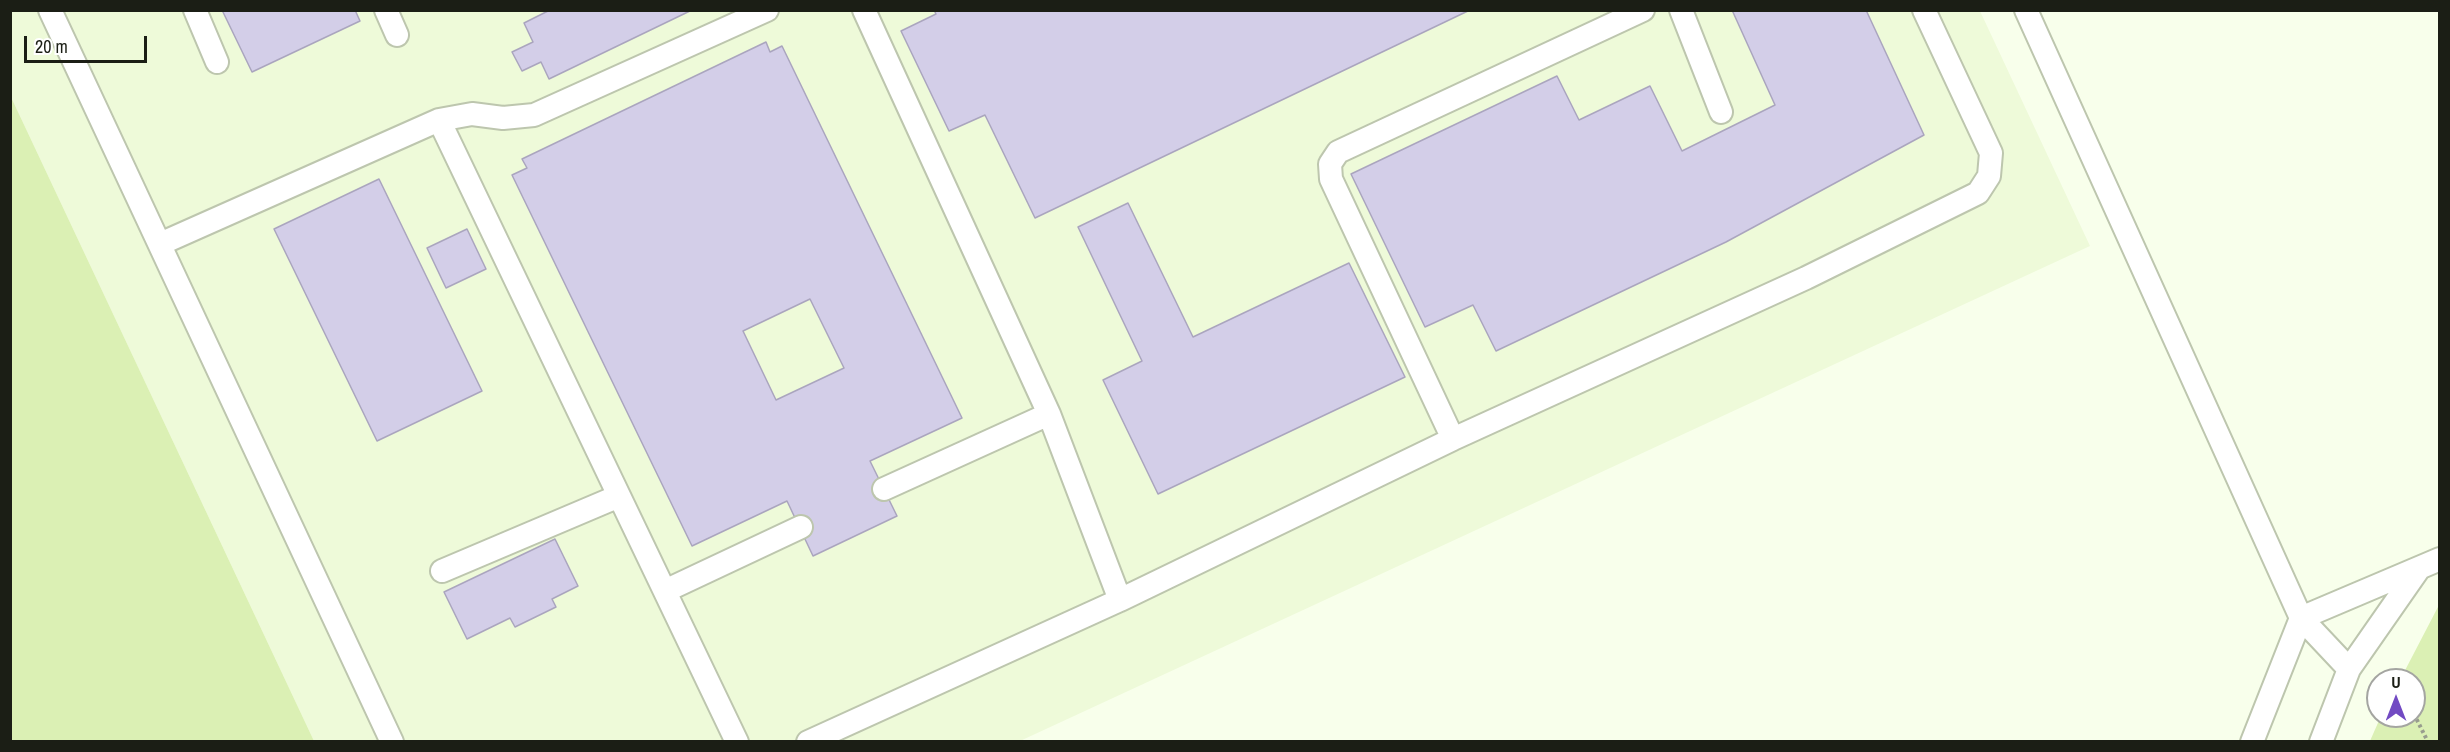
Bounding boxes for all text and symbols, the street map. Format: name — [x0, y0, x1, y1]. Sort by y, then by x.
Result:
scale bar — [27, 24, 150, 62]
text: 20 m — [35, 34, 68, 59]
north arrow — [2366, 668, 2426, 728]
text: U — [2391, 671, 2401, 693]

